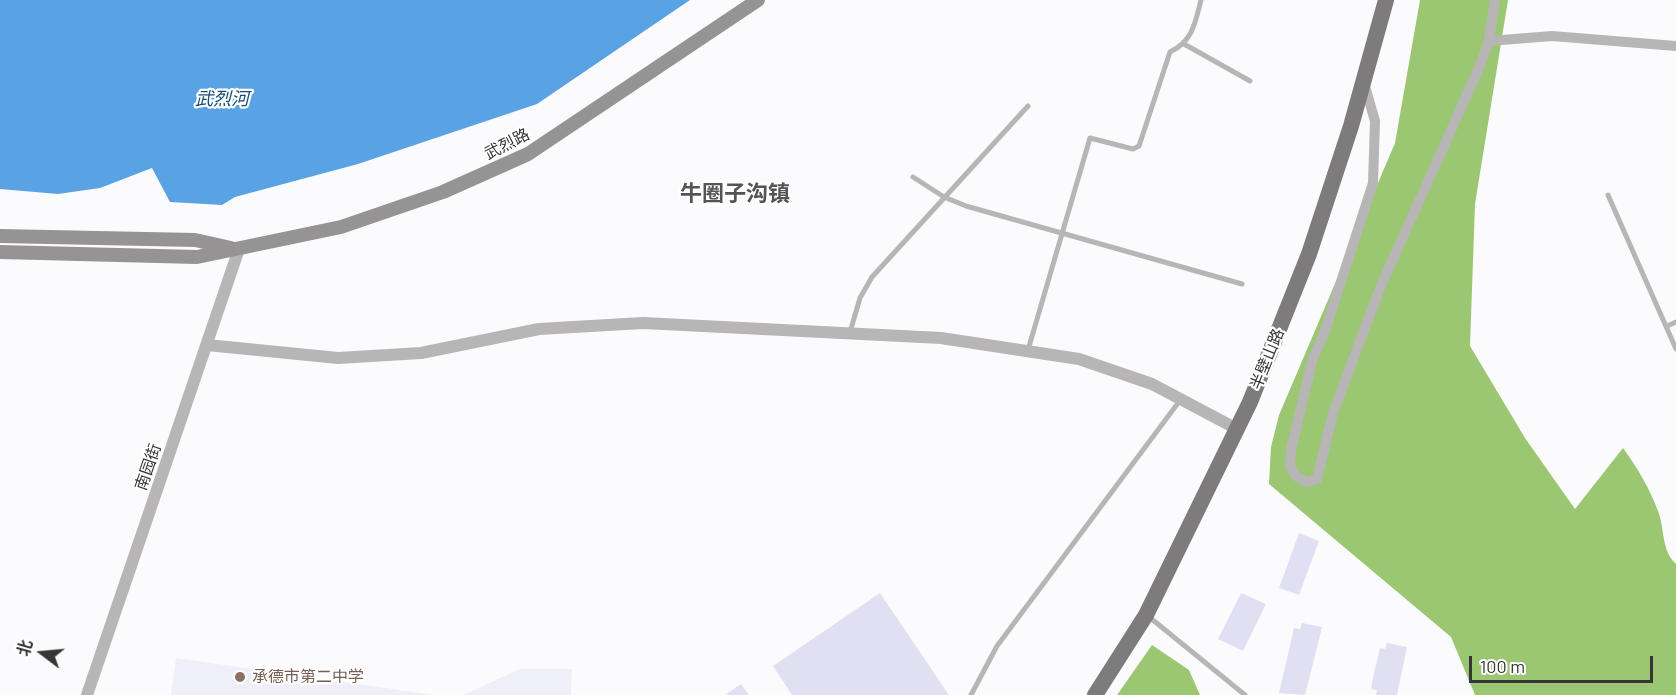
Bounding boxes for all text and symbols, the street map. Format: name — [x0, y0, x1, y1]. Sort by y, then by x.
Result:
water label: 武烈河 — [195, 88, 249, 110]
street label: 武烈路 — [481, 125, 533, 163]
district label: 牛圈子沟镇 — [680, 181, 790, 207]
street label: 半壁山路 — [1246, 326, 1288, 392]
street label: 南园街 — [131, 441, 165, 493]
north arrow — [12, 623, 72, 683]
text: 北 — [13, 638, 36, 658]
scale bar — [1472, 644, 1656, 682]
text: 100 m — [1480, 655, 1525, 677]
place label: 承德市第二中学 — [252, 667, 364, 687]
marker: 承德市第二中学 — [233, 670, 247, 684]

